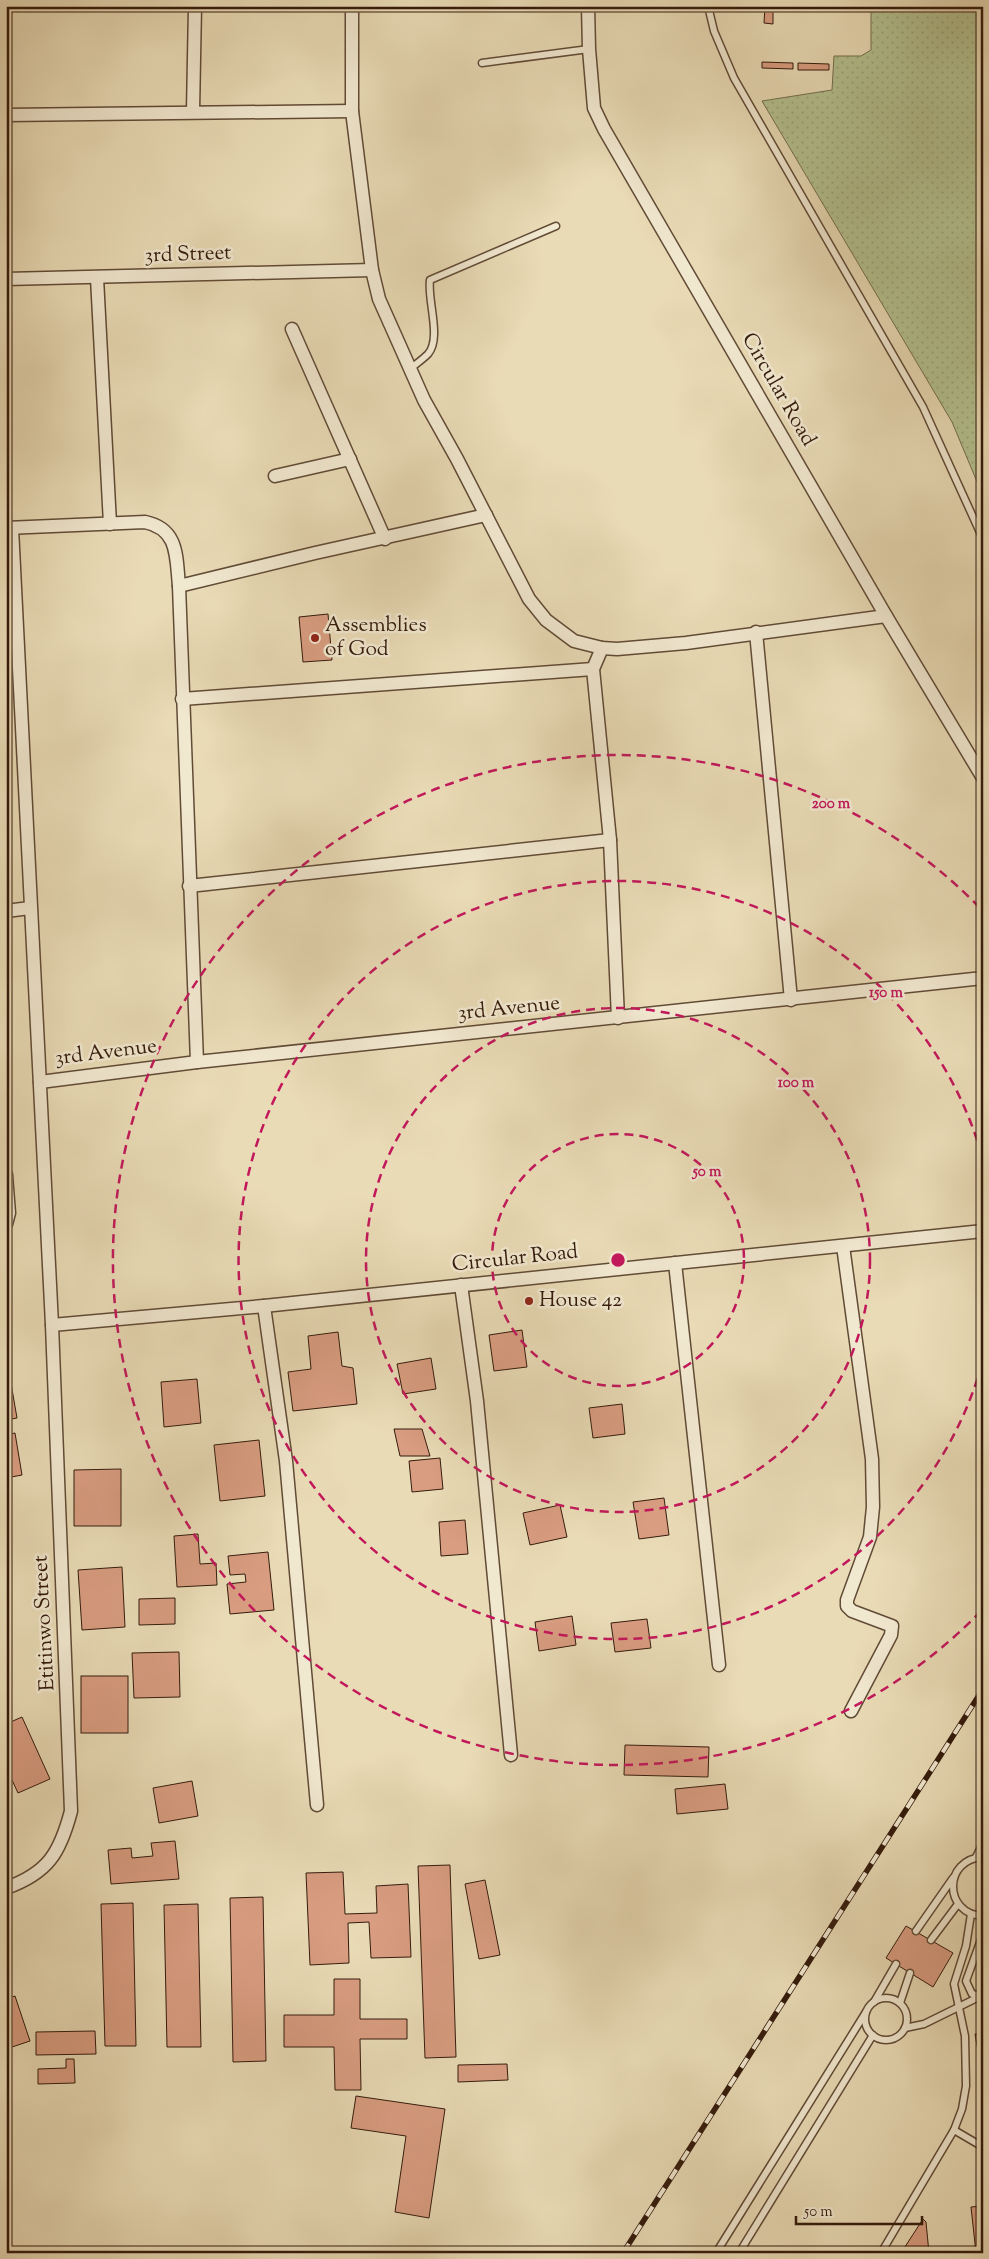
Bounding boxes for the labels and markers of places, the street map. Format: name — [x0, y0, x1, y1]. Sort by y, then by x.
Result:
place label: Assemblies of God — [325, 611, 427, 665]
marker: Assemblies of God — [309, 632, 321, 644]
centre of rings — [609, 1251, 627, 1269]
place label: House 42 — [539, 1286, 622, 1316]
marker: House 42 — [523, 1295, 535, 1307]

